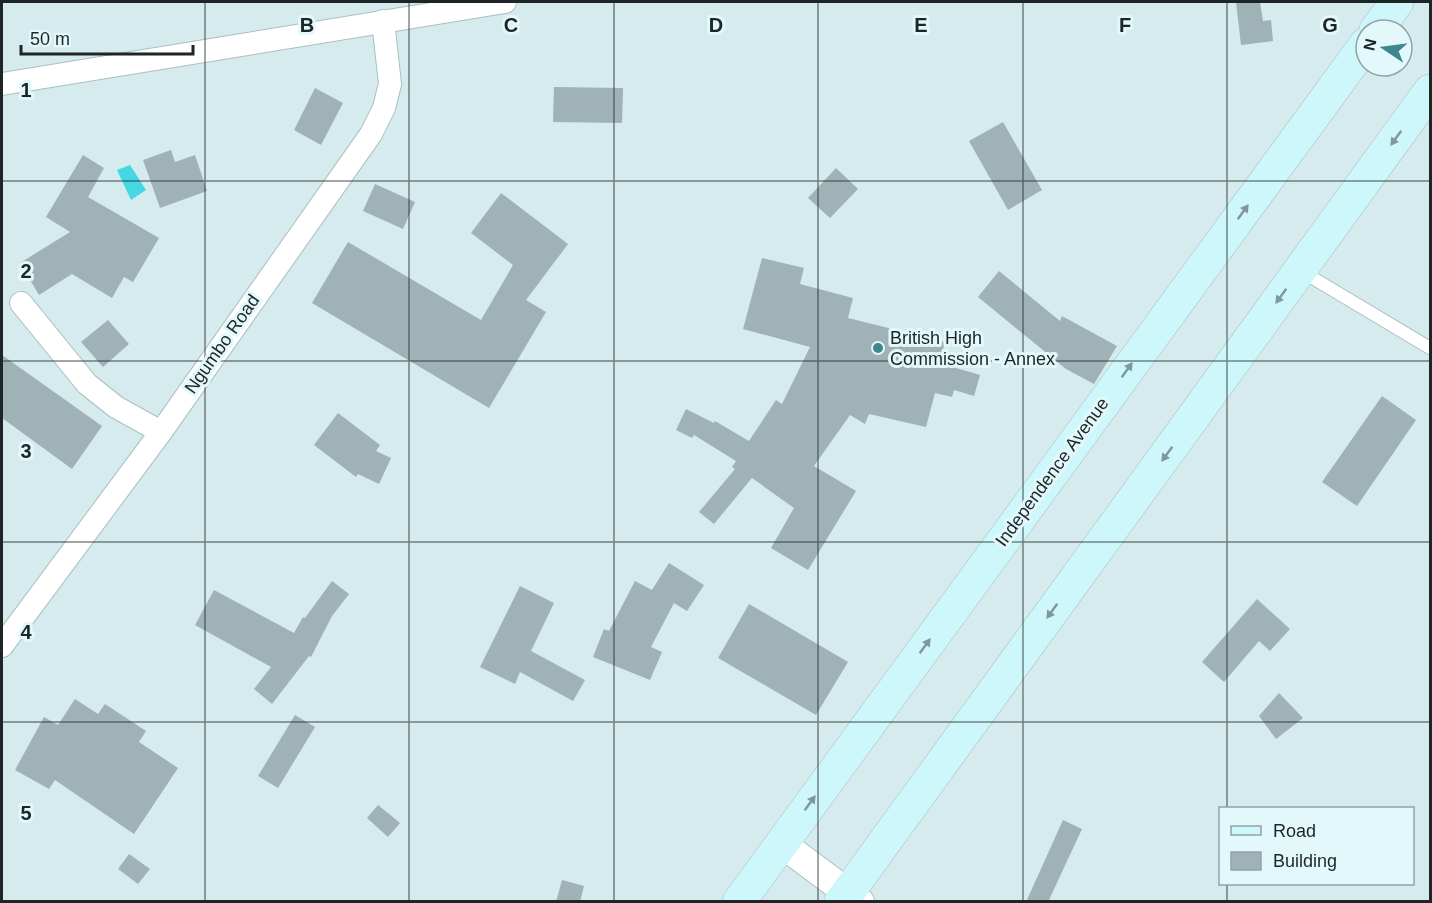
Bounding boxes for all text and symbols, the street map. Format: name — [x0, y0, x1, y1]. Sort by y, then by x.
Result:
text: B — [300, 14, 314, 36]
text: C — [504, 14, 518, 36]
text: D — [709, 14, 723, 36]
text: E — [914, 14, 928, 36]
text: F — [1119, 14, 1131, 36]
text: G — [1322, 14, 1338, 36]
scale bar — [21, 18, 194, 56]
north arrow — [1354, 18, 1414, 78]
text: 50 m — [30, 29, 70, 49]
text: N — [1360, 37, 1379, 52]
text: 1 — [20, 79, 32, 101]
one-way arrow — [1390, 130, 1402, 146]
one-way arrow — [1236, 205, 1248, 220]
text: 2 — [20, 260, 32, 282]
one-way arrow — [1276, 288, 1288, 303]
street label: Ngumbo Road — [181, 291, 263, 397]
place label: British High Commission - Annex — [890, 328, 1055, 369]
marker: British High Commission - Annex — [871, 341, 885, 355]
one-way arrow — [1121, 362, 1133, 377]
street label: Independence Avenue — [991, 394, 1113, 550]
text: 3 — [20, 440, 32, 462]
one-way arrow — [1161, 445, 1173, 461]
one-way arrow — [1046, 603, 1058, 619]
text: 4 — [20, 621, 32, 643]
one-way arrow — [919, 638, 931, 653]
one-way arrow — [804, 796, 816, 811]
text: 5 — [20, 802, 32, 824]
legend — [1219, 807, 1414, 885]
text: Road — [1273, 821, 1316, 841]
text: Building — [1273, 851, 1337, 871]

